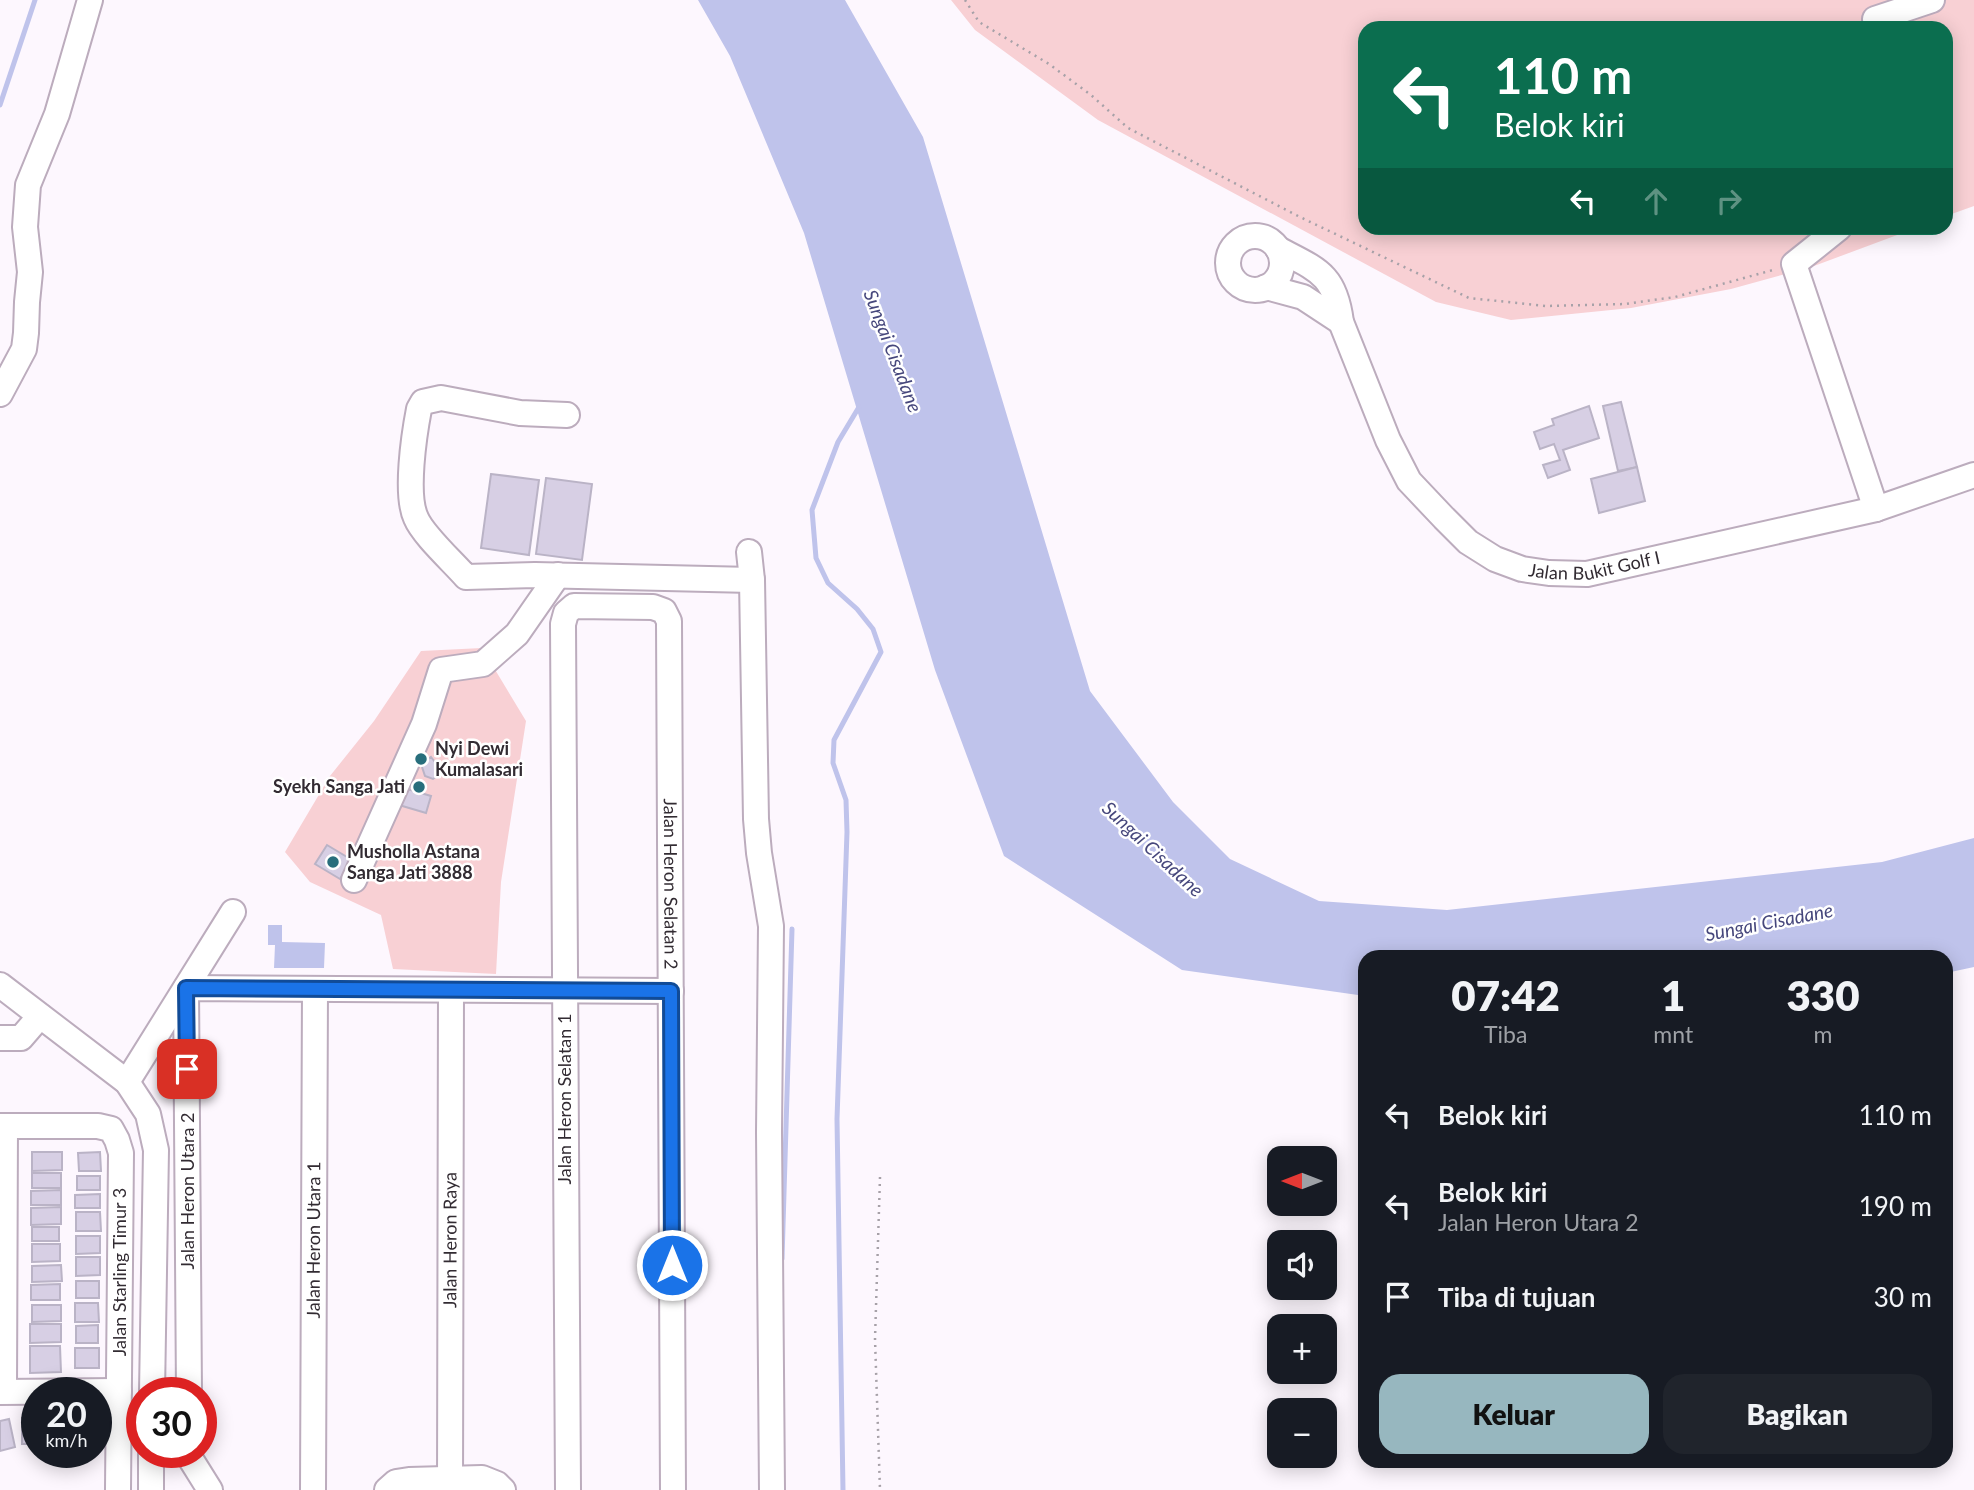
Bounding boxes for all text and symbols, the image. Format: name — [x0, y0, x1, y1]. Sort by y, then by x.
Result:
text: 110 m — [1494, 46, 1632, 104]
icon: left — [1379, 49, 1470, 140]
text: Belok kiri — [1494, 105, 1625, 144]
icon: left — [1564, 182, 1602, 220]
icon: ahead — [1637, 182, 1675, 220]
icon: right — [1710, 182, 1748, 220]
water label: Sungai Cisadane — [860, 286, 927, 415]
street label: Jalan Bukit Golf I — [1527, 546, 1662, 584]
place label: Nyi Dewi Kumalasari — [435, 737, 523, 780]
marker: Nyi Dewi Kumalasari — [413, 751, 429, 767]
place label: Syekh Sanga Jati — [273, 775, 405, 797]
marker: Syekh Sanga Jati — [411, 779, 427, 795]
water label: Sungai Cisadane — [1098, 796, 1209, 901]
street label: Jalan Heron Selatan 2 — [660, 799, 683, 970]
place label: Musholla Astana Sanga Jati 3888 — [347, 840, 480, 883]
marker: Musholla Astana Sanga Jati 3888 — [325, 854, 341, 870]
water label: Sungai Cisadane — [1703, 898, 1835, 945]
text: 07:42 — [1451, 970, 1560, 1020]
text: 1 — [1661, 970, 1685, 1020]
text: 330 — [1787, 970, 1860, 1020]
street label: Jalan Heron Selatan 1 — [553, 1014, 575, 1184]
text: Tiba — [1484, 1020, 1527, 1048]
text: mnt — [1653, 1020, 1693, 1048]
text: m — [1814, 1020, 1833, 1048]
pin — [157, 1039, 217, 1099]
icon: arrive — [168, 1050, 206, 1088]
icon: left — [1379, 1096, 1417, 1134]
text: Belok kiri — [1438, 1099, 1547, 1131]
text: 110 m — [1859, 1099, 1932, 1131]
street label: Jalan Heron Utara 2 — [176, 1113, 198, 1269]
north arrow — [1267, 1146, 1337, 1216]
map controls — [1267, 1146, 1337, 1468]
street label: Jalan Heron Utara 1 — [302, 1161, 324, 1319]
street label: Jalan Heron Raya — [438, 1172, 461, 1308]
text: Belok kiri — [1438, 1176, 1547, 1208]
icon: left — [1379, 1187, 1417, 1225]
street label: Jalan Starling Timur 3 — [108, 1188, 130, 1356]
text: 190 m — [1859, 1190, 1932, 1222]
text: Jalan Heron Utara 2 — [1438, 1208, 1638, 1236]
position arrow — [635, 1228, 709, 1302]
button: sound — [1267, 1230, 1337, 1300]
icon: arrive — [1379, 1278, 1417, 1316]
text: Tiba di tujuan — [1438, 1281, 1596, 1313]
text: 30 m — [1874, 1281, 1932, 1313]
button: + — [1267, 1314, 1337, 1384]
button: Keluar — [1379, 1374, 1649, 1454]
button: Bagikan — [1663, 1374, 1932, 1454]
speed limit sign: 30 — [126, 1377, 217, 1468]
text: 20 — [46, 1392, 87, 1434]
button: − — [1267, 1398, 1337, 1468]
text: km/h — [45, 1429, 88, 1451]

